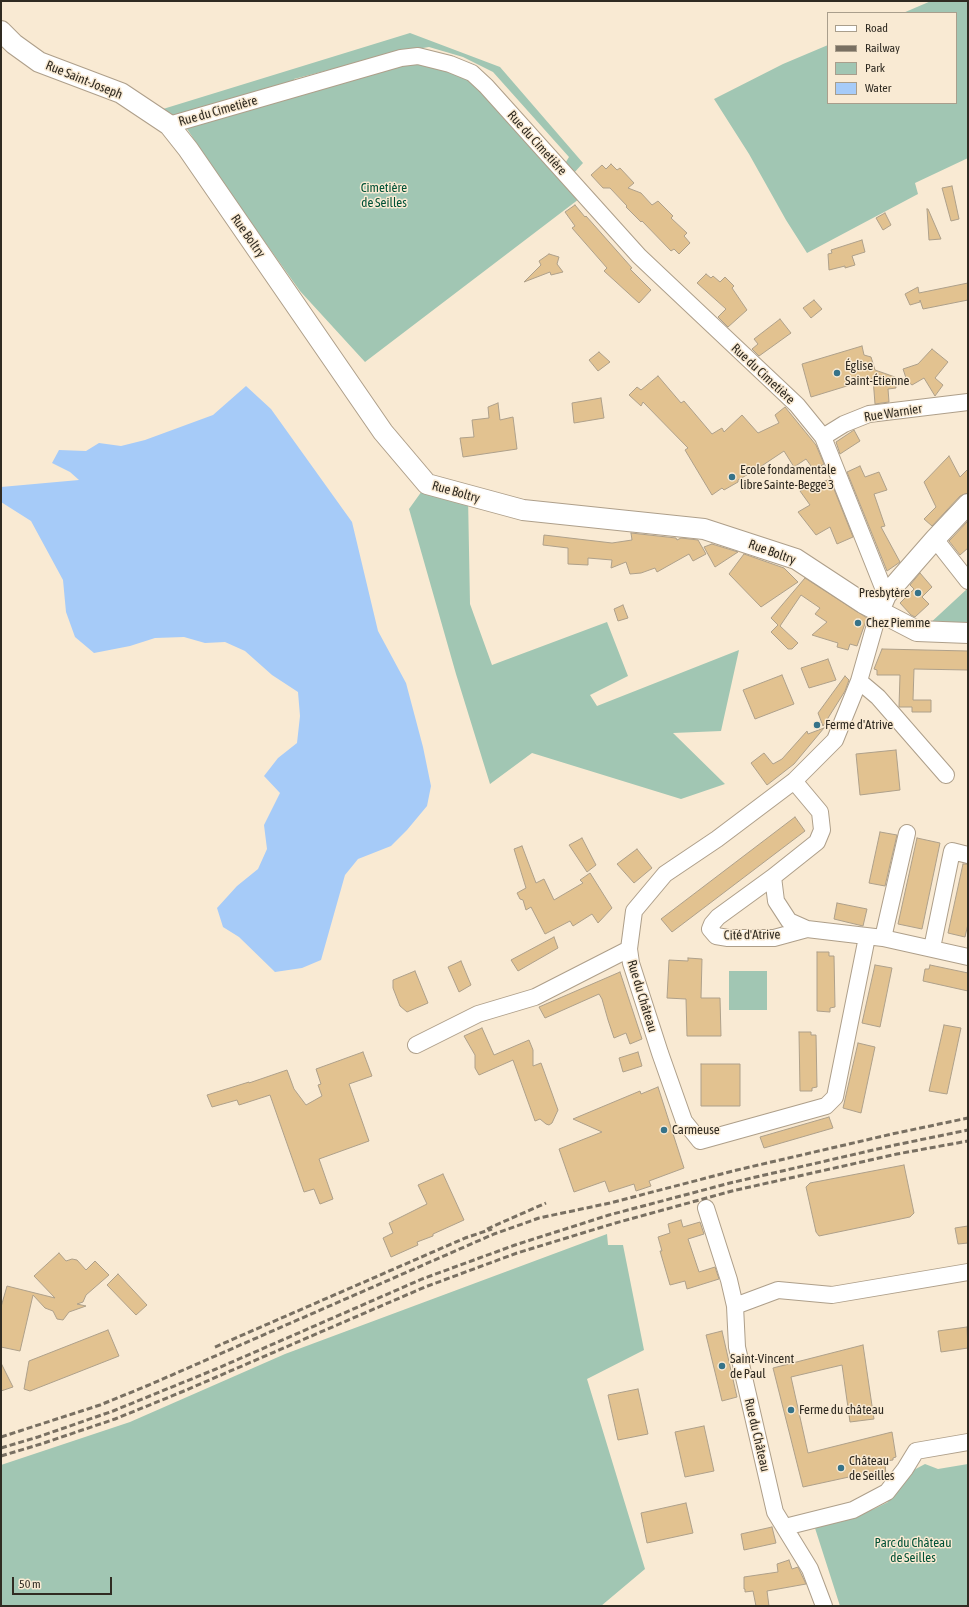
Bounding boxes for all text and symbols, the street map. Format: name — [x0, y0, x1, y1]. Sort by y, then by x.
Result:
legend — [827, 12, 957, 104]
text: Road — [865, 21, 888, 35]
text: Railway — [865, 41, 900, 55]
street label: Rue Saint-Joseph — [43, 58, 125, 102]
text: Park — [865, 61, 885, 75]
text: Water — [865, 81, 891, 95]
street label: Rue du Cimetière — [177, 92, 259, 130]
street label: Rue du Cimetière — [504, 108, 570, 178]
park label: Cimetière de Seilles — [361, 180, 407, 211]
street label: Rue Boltry — [228, 211, 268, 261]
street label: Rue du Cimetière — [728, 341, 798, 407]
place label: Église Saint-Étienne — [845, 358, 909, 389]
marker: Église Saint-Étienne — [832, 368, 842, 378]
street label: Rue Warnier — [863, 401, 923, 425]
place label: Ecole fondamentale libre Sainte-Begge 3 — [740, 462, 836, 493]
marker: Ecole fondamentale libre Sainte-Begge 3 — [727, 472, 737, 482]
street label: Rue Boltry — [430, 478, 482, 506]
street label: Rue Boltry — [746, 536, 798, 568]
place label: Presbytère — [859, 585, 910, 601]
marker: Presbytère — [913, 588, 923, 598]
place label: Chez Piemme — [866, 615, 930, 631]
marker: Chez Piemme — [853, 618, 863, 628]
place label: Ferme d'Atrive — [825, 717, 893, 733]
marker: Ferme d'Atrive — [812, 720, 822, 730]
street label: Cité d'Atrive — [724, 927, 780, 943]
street label: Rue du Château — [624, 958, 660, 1034]
place label: Carmeuse — [672, 1122, 720, 1138]
marker: Carmeuse — [659, 1125, 669, 1135]
place label: Saint-Vincent de Paul — [730, 1351, 794, 1382]
marker: Saint-Vincent de Paul — [717, 1361, 727, 1371]
street label: Rue du Château — [741, 1397, 773, 1473]
place label: Ferme du château — [799, 1402, 884, 1418]
marker: Ferme du château — [786, 1405, 796, 1415]
place label: Château de Seilles — [849, 1453, 894, 1484]
marker: Château de Seilles — [836, 1463, 846, 1473]
park label: Parc du Château de Seilles — [875, 1535, 951, 1566]
scale bar — [14, 1569, 114, 1595]
text: 50 m — [19, 1577, 41, 1591]

